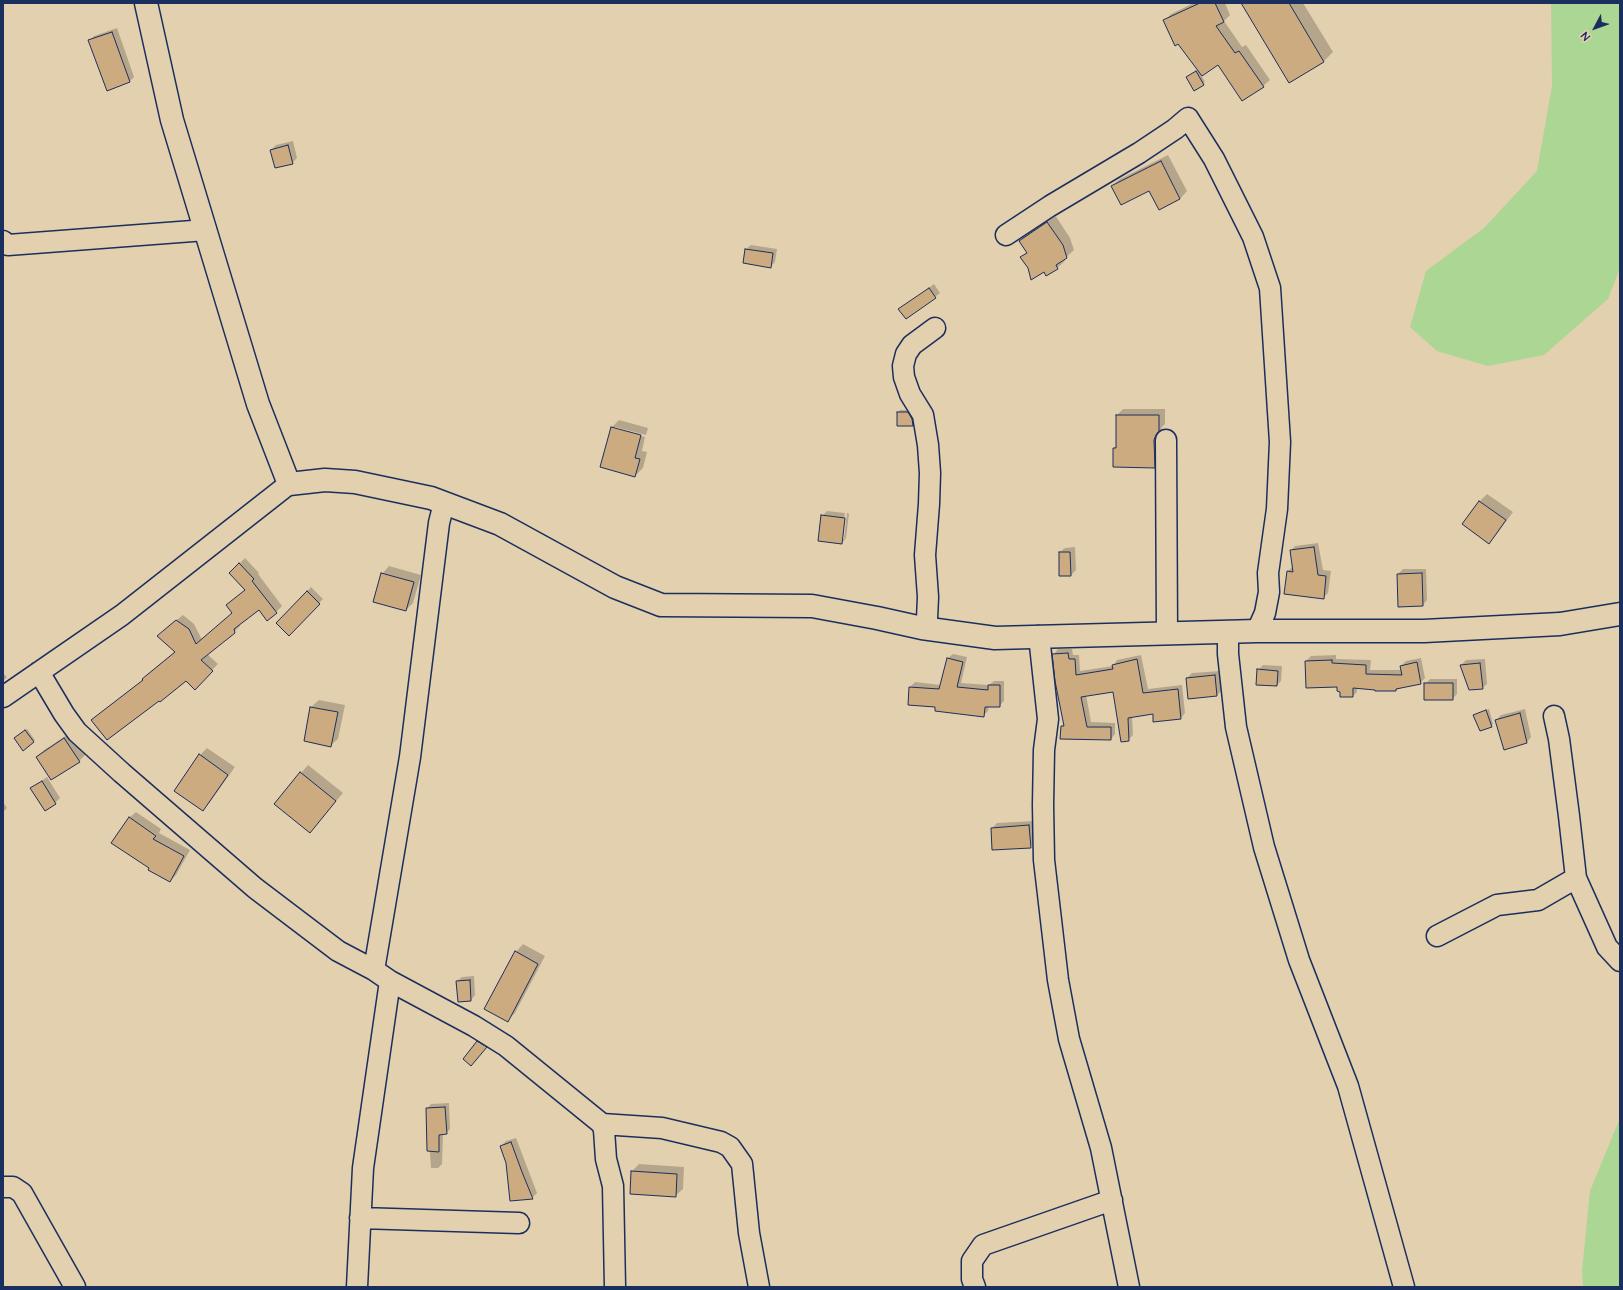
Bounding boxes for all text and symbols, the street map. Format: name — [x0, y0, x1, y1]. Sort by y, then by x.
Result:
north arrow — [1575, 8, 1615, 48]
text: N — [1578, 29, 1593, 44]

